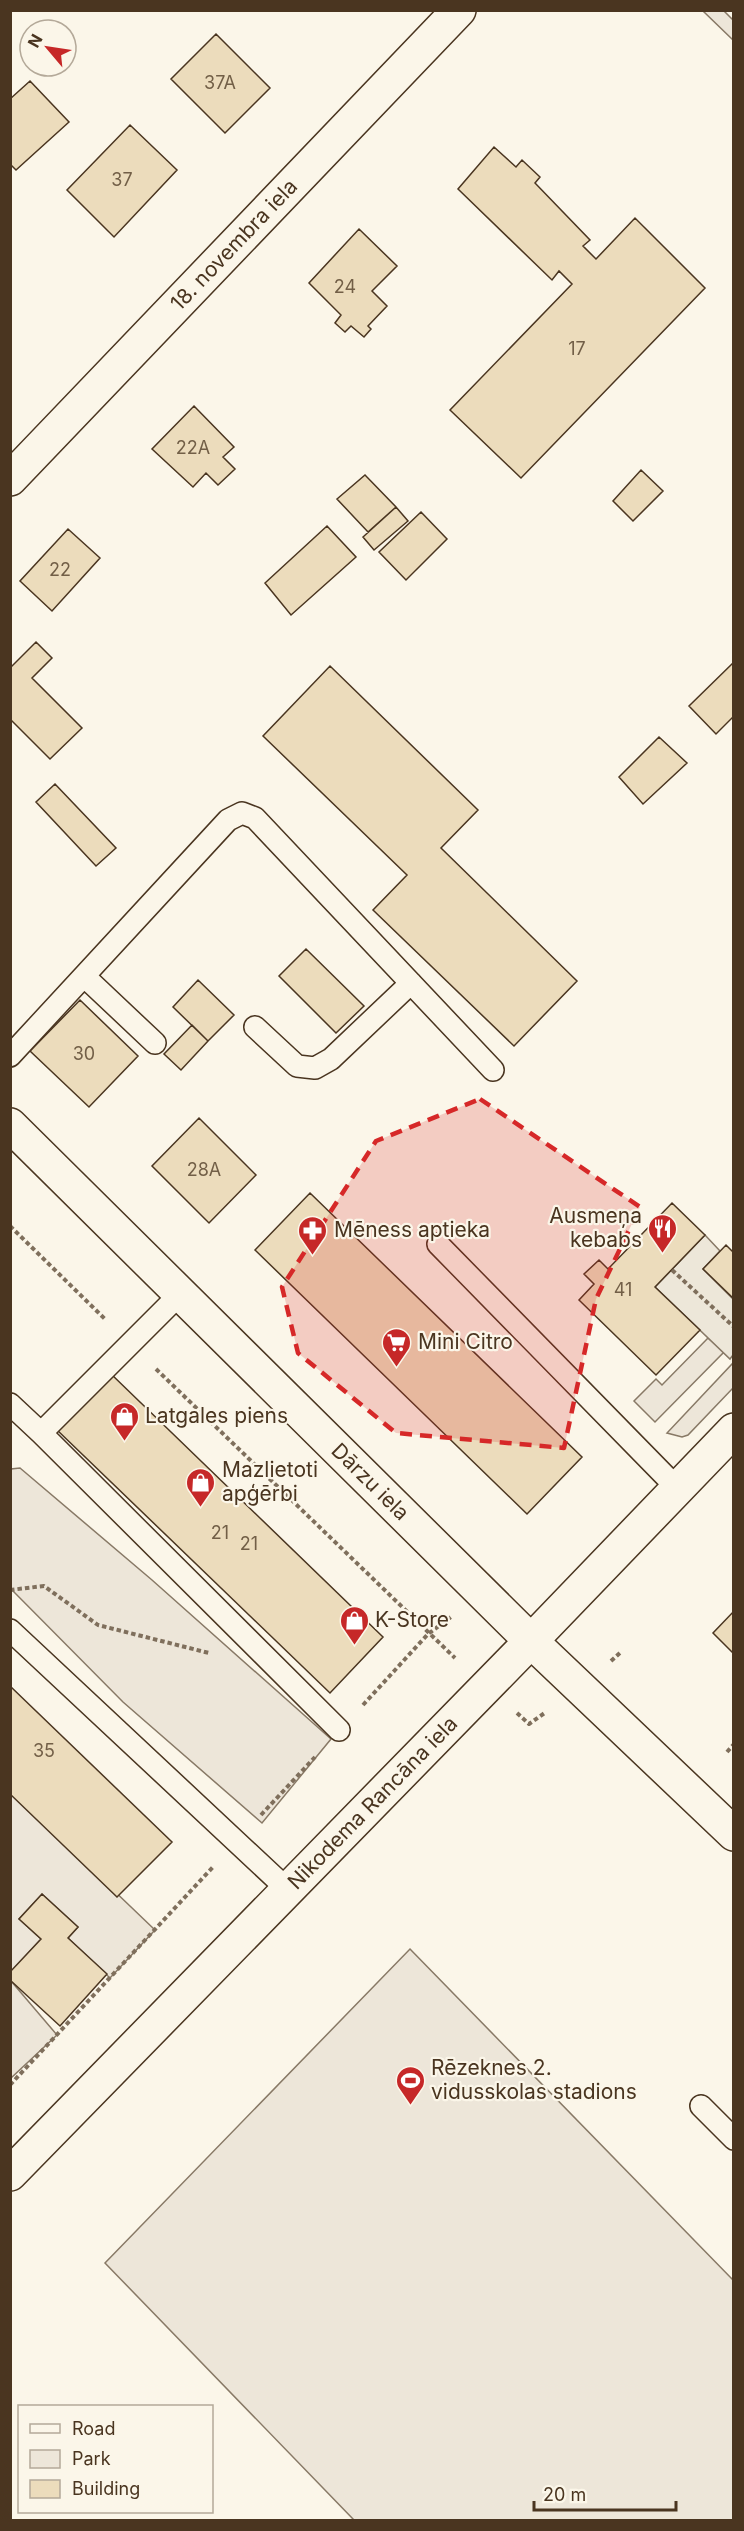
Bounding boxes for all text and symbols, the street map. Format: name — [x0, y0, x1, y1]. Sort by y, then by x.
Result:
north arrow — [18, 18, 78, 78]
text: N — [23, 31, 47, 51]
house number: 37A — [204, 72, 236, 93]
house number: 37 — [111, 169, 133, 190]
street label: 18. novembra iela — [165, 174, 302, 316]
house number: 24 — [334, 276, 356, 297]
house number: 17 — [568, 338, 586, 359]
house number: 22A — [176, 437, 210, 458]
house number: 22 — [49, 559, 71, 580]
house number: 30 — [73, 1043, 95, 1064]
house number: 28A — [187, 1159, 221, 1180]
place label: Ausmeņa kebabs — [549, 1203, 642, 1252]
restaurant icon: Ausmeņa kebabs — [647, 1212, 679, 1254]
pharmacy icon: Mēness aptieka — [297, 1214, 329, 1256]
place label: Mēness aptieka — [334, 1217, 490, 1242]
house number: 41 — [614, 1279, 632, 1300]
supermarket icon: Mini Citro — [381, 1326, 413, 1368]
place label: Mini Citro — [418, 1329, 513, 1354]
shop icon: Latgales piens — [108, 1400, 140, 1442]
place label: Latgales piens — [145, 1403, 288, 1428]
street label: Dārzu iela — [327, 1438, 415, 1525]
place label: Mazlietoti apģērbi — [222, 1457, 318, 1506]
shop icon: Mazlietoti apģērbi — [185, 1466, 217, 1508]
house number: 21 — [211, 1522, 229, 1543]
house number: 21 — [240, 1533, 258, 1554]
shop icon: K-Store — [338, 1604, 370, 1646]
place label: K-Store — [375, 1607, 449, 1632]
street label: Nikodema Rancāna iela — [282, 1711, 462, 1894]
house number: 35 — [33, 1740, 55, 1761]
place label: Rēzeknes 2. vidusskolas stadions — [431, 2055, 637, 2104]
sports icon: Rēzeknes 2. vidusskolas stadions — [394, 2064, 426, 2106]
legend — [18, 2405, 213, 2513]
text: Road — [72, 2418, 115, 2439]
text: Park — [72, 2448, 111, 2469]
scale bar — [534, 2474, 676, 2512]
text: Building — [72, 2478, 140, 2499]
text: 20 m — [543, 2484, 586, 2505]

